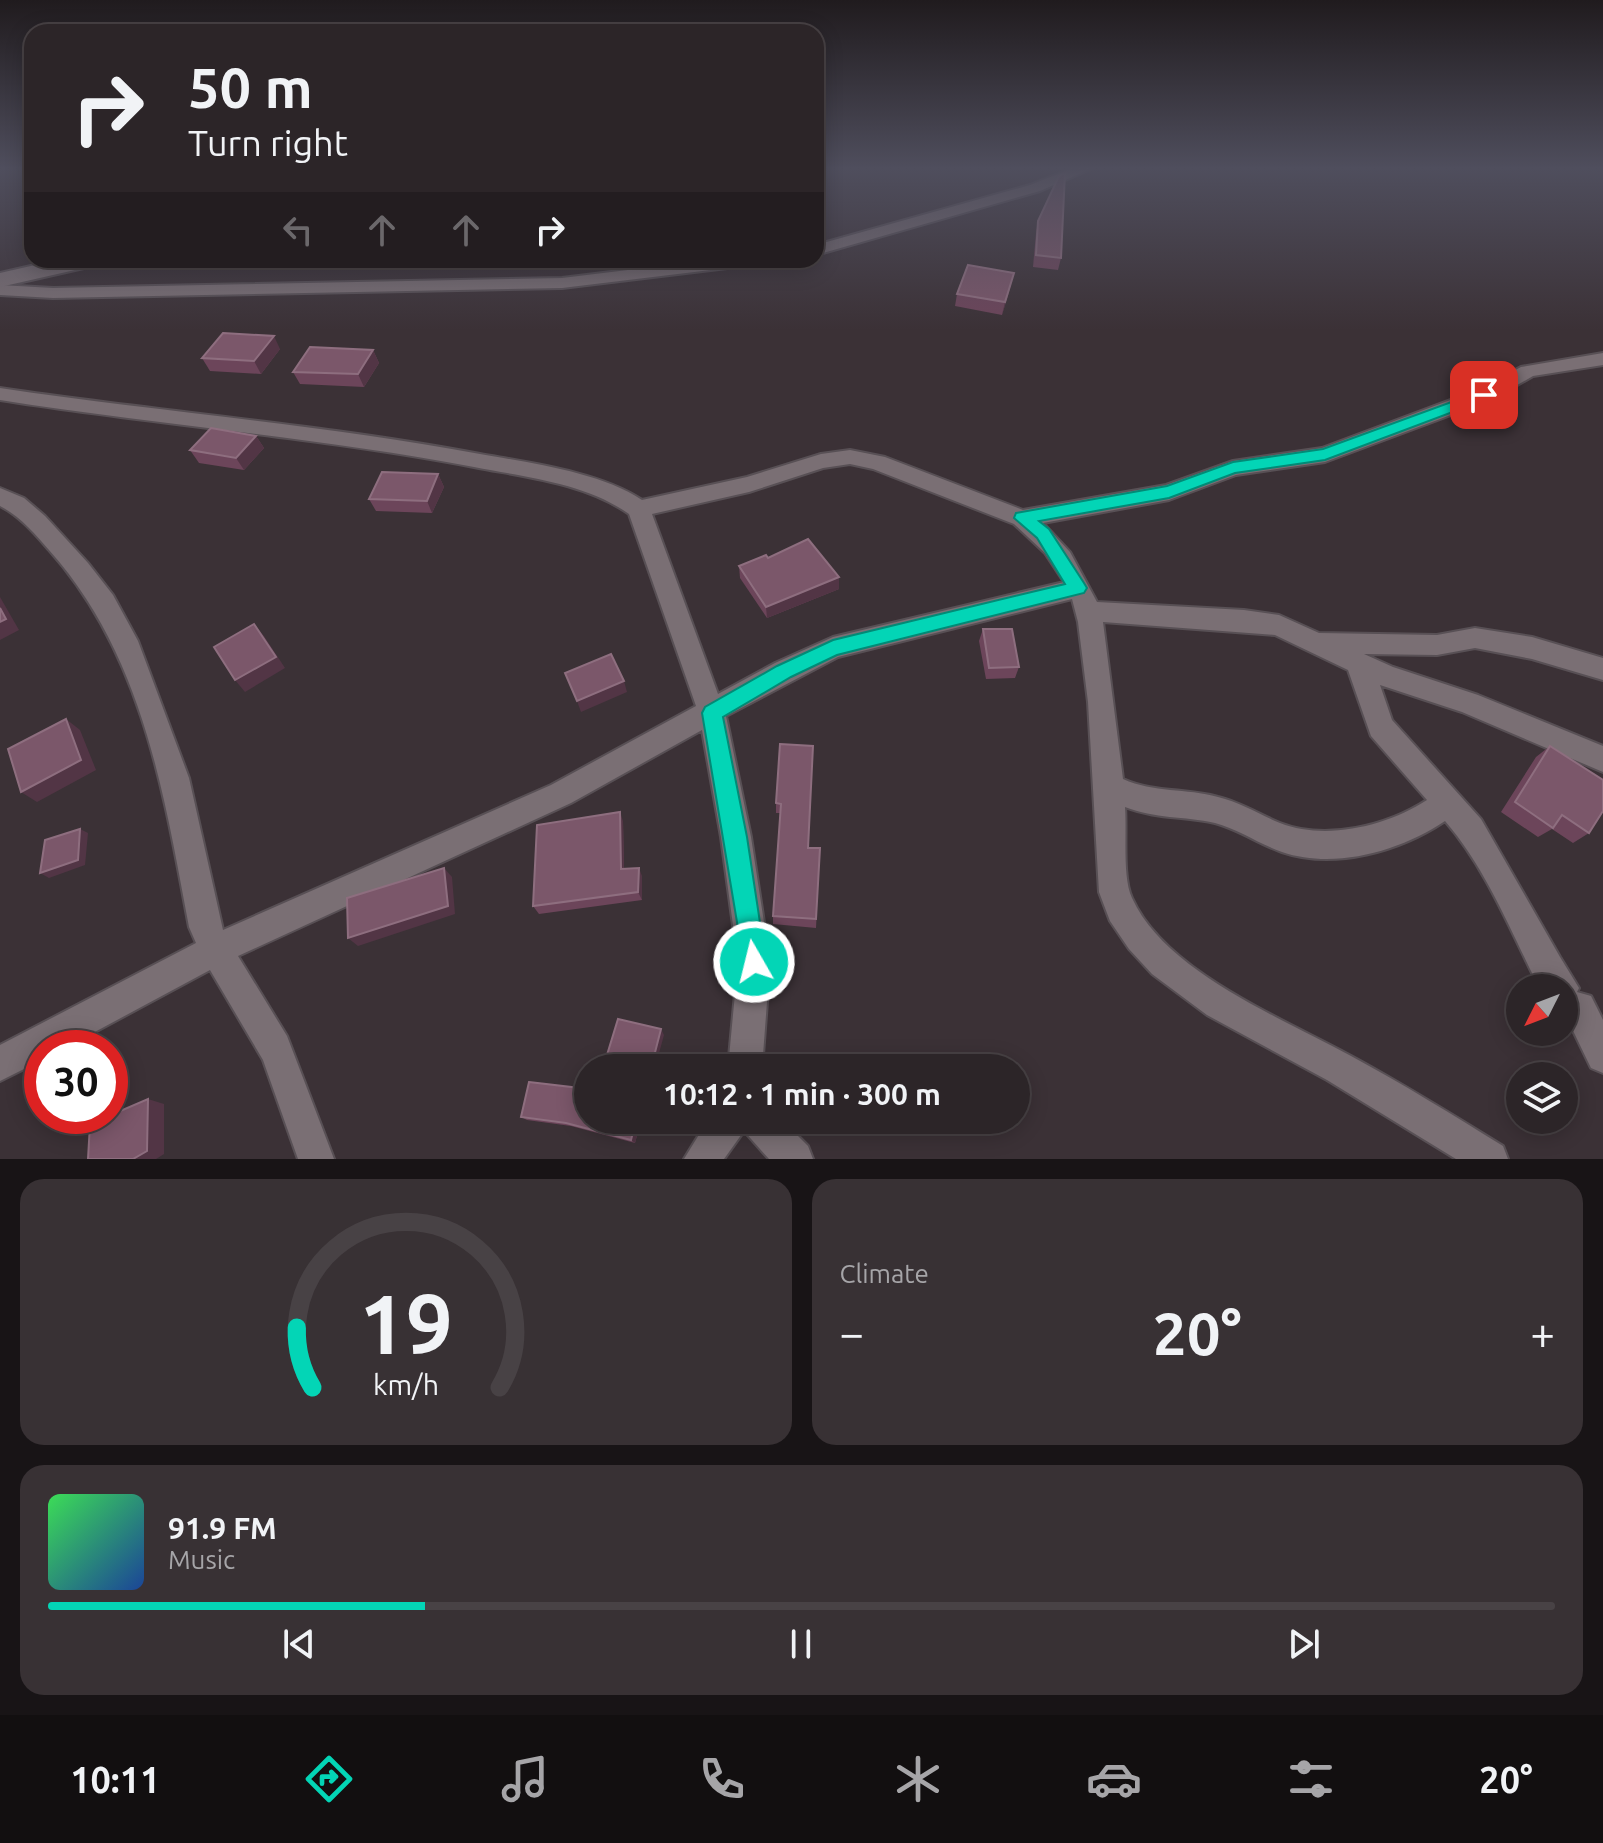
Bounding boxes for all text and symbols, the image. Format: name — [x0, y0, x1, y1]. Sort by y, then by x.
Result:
icon: right — [56, 56, 160, 160]
text: 50 m — [188, 56, 313, 119]
text: Turn right — [188, 122, 348, 163]
icon: left — [276, 208, 320, 252]
icon: ahead — [360, 208, 404, 252]
icon: ahead — [444, 208, 488, 252]
icon: right — [528, 208, 572, 252]
pin — [1450, 361, 1518, 429]
icon: arrive — [1462, 373, 1506, 417]
position arrow — [712, 920, 796, 1004]
north arrow — [1506, 974, 1578, 1046]
map controls — [1506, 974, 1578, 1134]
speed limit sign: 30 — [24, 1030, 128, 1134]
button: layers — [1506, 1062, 1578, 1134]
text: 10:12 · 1 min · 300 m — [663, 1077, 941, 1111]
text: Climate — [840, 1259, 929, 1288]
text: 19 — [359, 1276, 453, 1370]
text: 20° — [1153, 1299, 1242, 1366]
text: − — [840, 1308, 864, 1357]
text: + — [1530, 1308, 1555, 1357]
text: km/h — [373, 1368, 439, 1400]
text: 91.9 FM — [168, 1511, 277, 1545]
text: Music — [168, 1545, 235, 1574]
icon: previous — [277, 1622, 321, 1666]
icon: pause — [779, 1622, 823, 1666]
icon: next — [1282, 1622, 1326, 1666]
icon: directions — [301, 1751, 357, 1807]
icon: music — [497, 1751, 553, 1807]
icon: phone — [694, 1751, 750, 1807]
icon: climate — [890, 1751, 946, 1807]
icon: car — [1086, 1751, 1142, 1807]
icon: filters — [1283, 1751, 1339, 1807]
text: 10:11 — [70, 1759, 160, 1800]
text: 20° — [1479, 1759, 1533, 1800]

